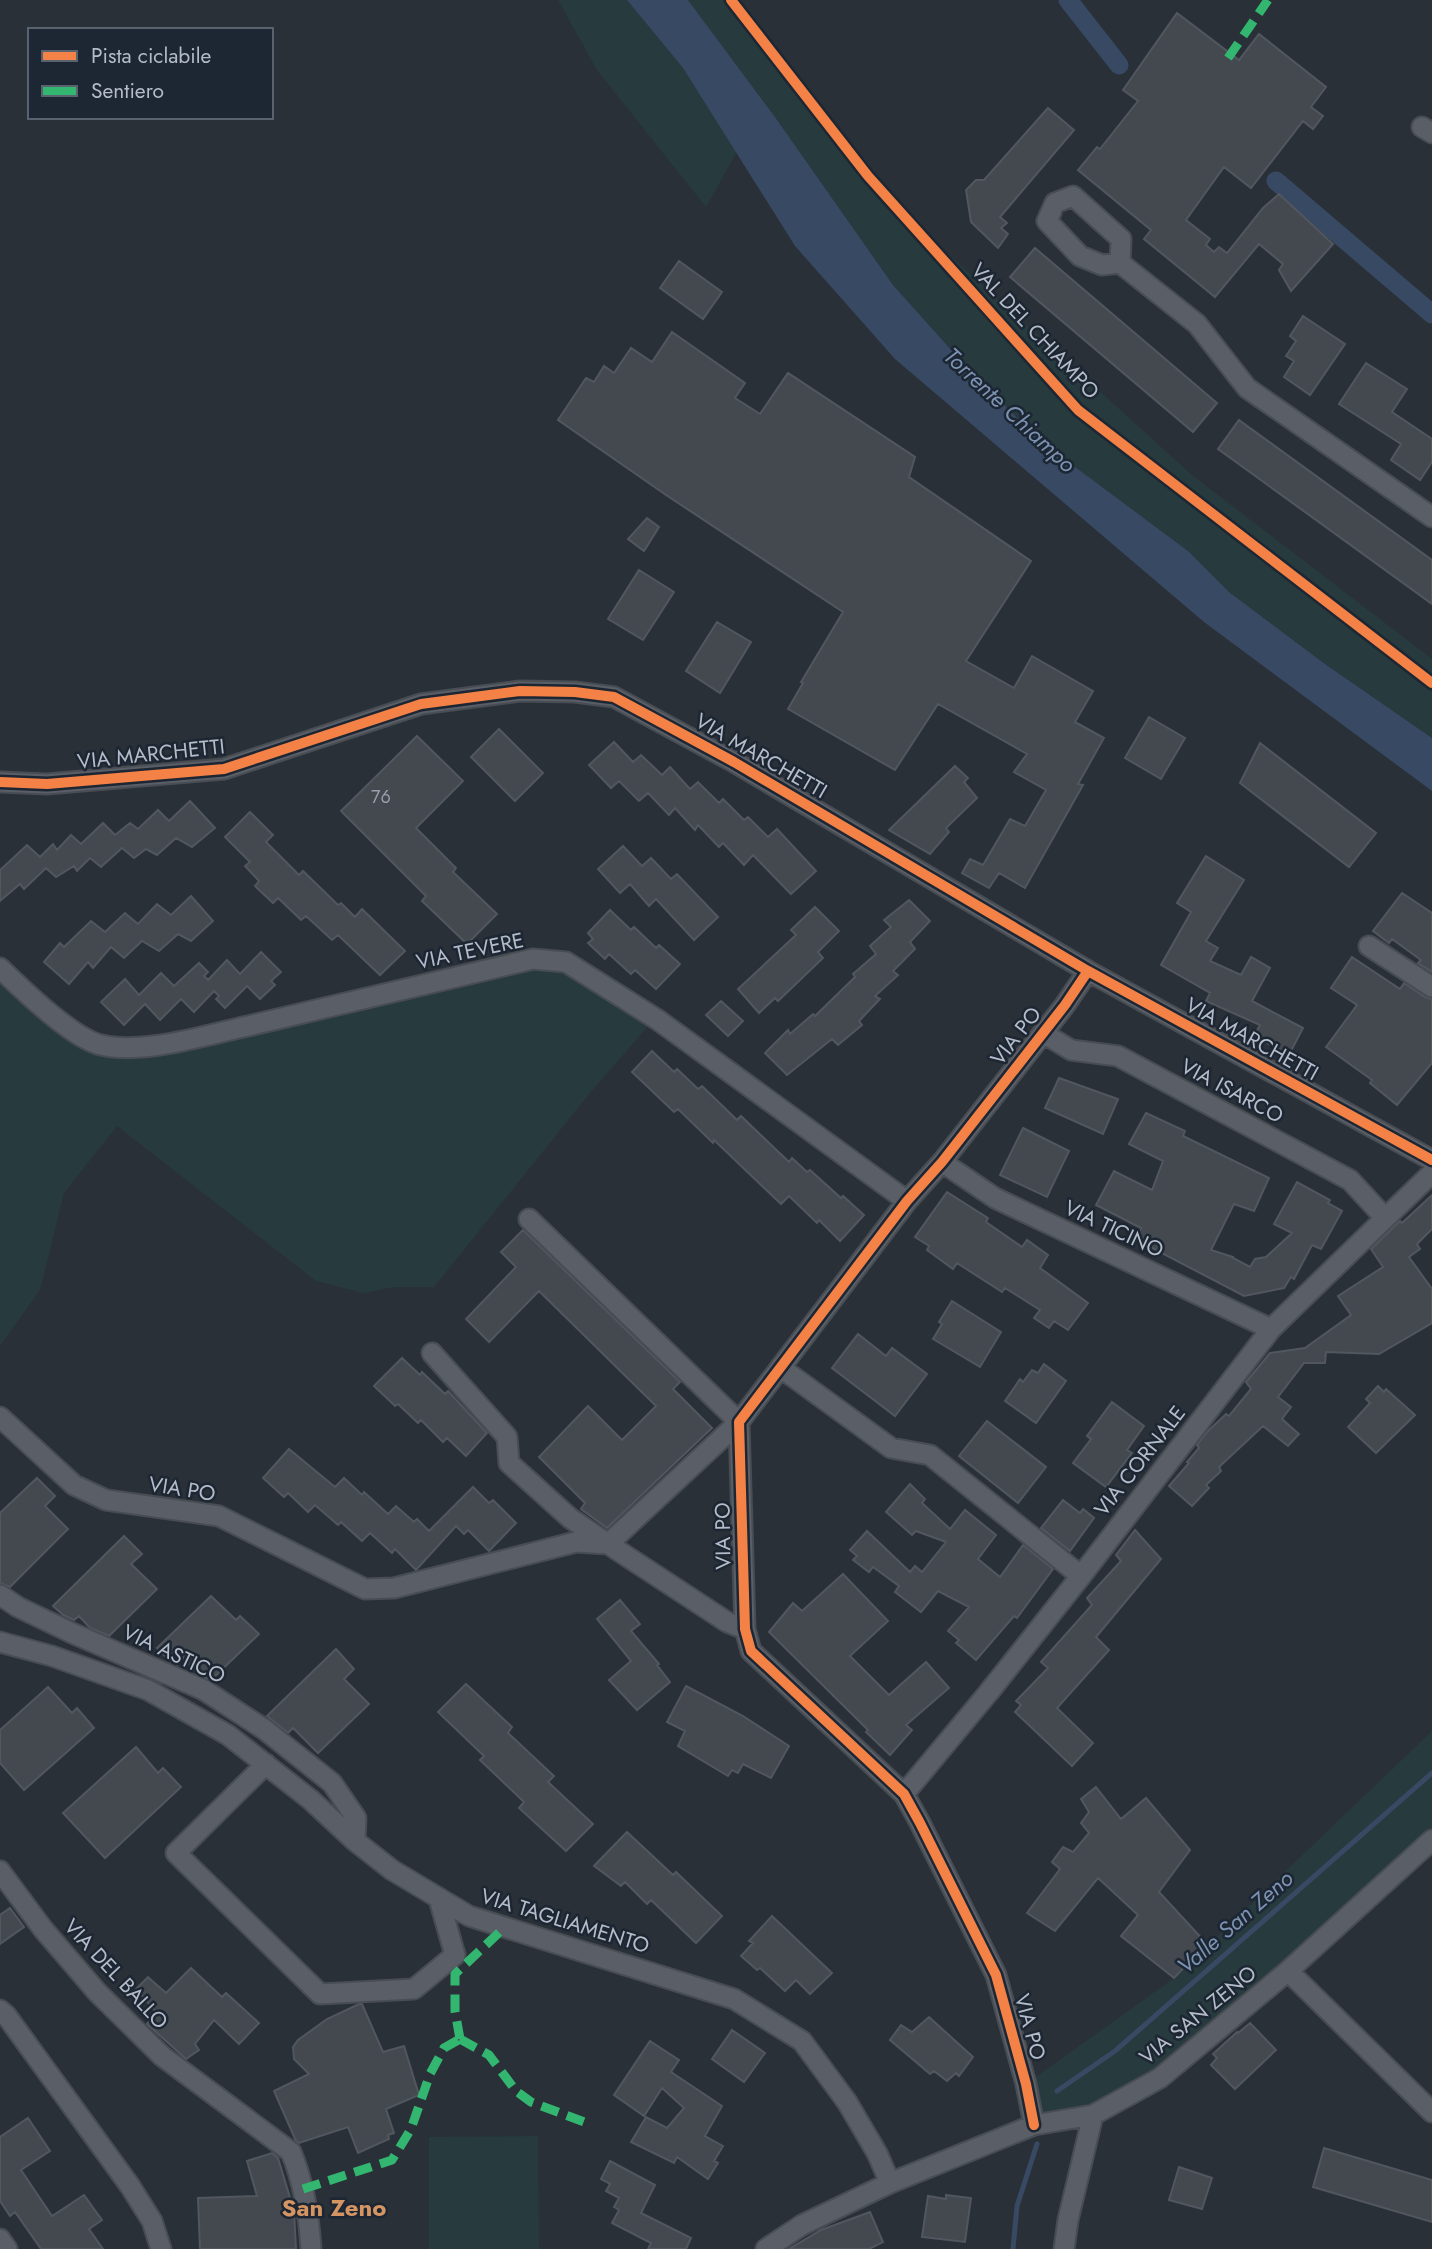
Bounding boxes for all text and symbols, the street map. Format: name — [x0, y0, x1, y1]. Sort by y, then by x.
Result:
legend — [28, 28, 273, 119]
text: Pista ciclabile — [91, 41, 212, 71]
text: Sentiero — [91, 76, 164, 106]
street label: VAL DEL CHIAMPO — [964, 256, 1106, 406]
water label: Torrente Chiampo — [936, 340, 1084, 481]
street label: VIA MARCHETTI — [689, 706, 833, 806]
street label: VIA MARCHETTI — [76, 731, 226, 777]
house number: 76 — [371, 784, 391, 810]
street label: VIA TEVERE — [413, 925, 527, 977]
street label: VIA MARCHETTI — [1180, 990, 1324, 1088]
street label: VIA PO — [983, 1000, 1049, 1072]
street label: VIA ISARCO — [1175, 1051, 1289, 1131]
street label: VIA TICINO — [1059, 1193, 1169, 1265]
street label: VIA CORNALE — [1087, 1399, 1193, 1523]
street label: VIA PO — [146, 1469, 218, 1509]
street label: VIA PO — [707, 1502, 739, 1570]
street label: VIA ASTICO — [118, 1617, 230, 1691]
water label: Valle San Zeno — [1169, 1861, 1301, 1982]
street label: VIA TAGLIAMENTO — [477, 1881, 653, 1961]
street label: VIA DEL BALLO — [57, 1912, 175, 2036]
street label: VIA SAN ZENO — [1133, 1958, 1263, 2072]
street label: VIA PO — [1007, 1991, 1053, 2063]
district label: San Zeno — [282, 2190, 386, 2225]

